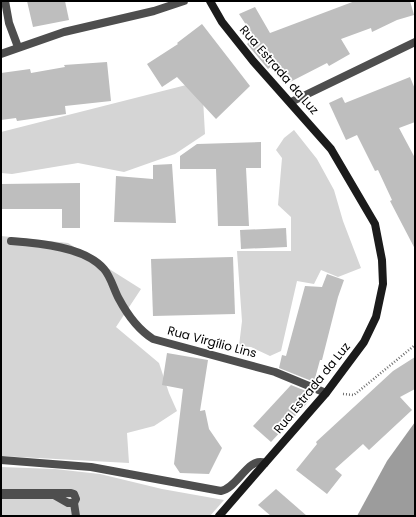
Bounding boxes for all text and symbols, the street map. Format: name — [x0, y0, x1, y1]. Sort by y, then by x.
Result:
street label: Rua Estrada da Luz — [236, 22, 323, 118]
street label: Rua Virgílio Lins — [166, 321, 259, 362]
street label: Rua Estrada da Luz — [269, 338, 354, 437]

